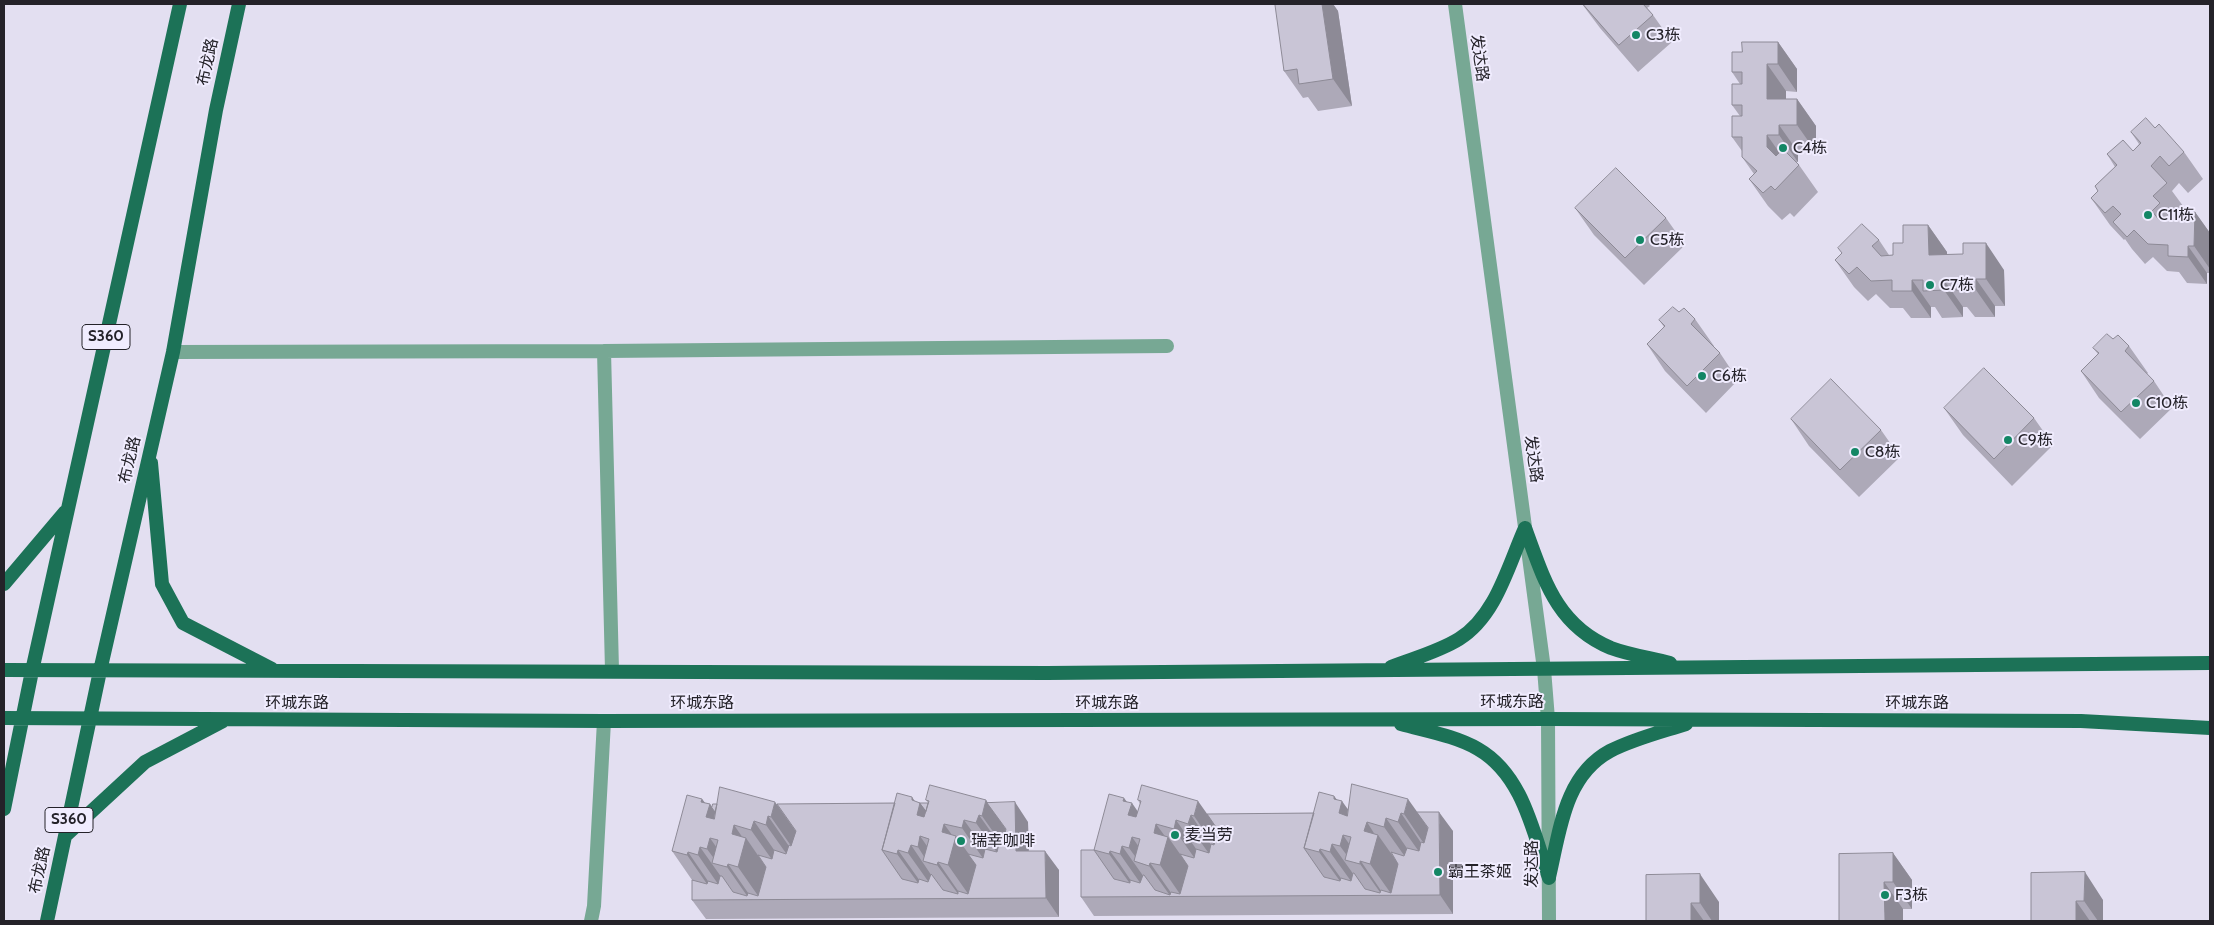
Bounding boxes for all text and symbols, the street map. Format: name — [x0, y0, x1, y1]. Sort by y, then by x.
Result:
place label: C3栋 — [1646, 25, 1681, 45]
marker: C3栋 — [1630, 29, 1642, 41]
street label: 发达路 — [1466, 33, 1492, 83]
street label: 布龙路 — [194, 37, 222, 87]
place label: C4栋 — [1793, 138, 1827, 158]
marker: C4栋 — [1777, 142, 1789, 154]
place label: C11栋 — [2158, 205, 2194, 225]
marker: C11栋 — [2142, 209, 2154, 221]
place label: C5栋 — [1650, 230, 1685, 250]
marker: C5栋 — [1634, 234, 1646, 246]
place label: C7栋 — [1940, 275, 1974, 295]
marker: C7栋 — [1924, 279, 1936, 291]
road number: S360 — [82, 324, 130, 350]
place label: C6栋 — [1712, 366, 1747, 386]
marker: C6栋 — [1696, 370, 1708, 382]
place label: C10栋 — [2146, 393, 2188, 413]
marker: C10栋 — [2130, 397, 2142, 409]
place label: C9栋 — [2018, 430, 2053, 450]
street label: 布龙路 — [115, 434, 145, 486]
street label: 发达路 — [1520, 434, 1546, 484]
marker: C9栋 — [2002, 434, 2014, 446]
place label: C8栋 — [1865, 442, 1901, 462]
marker: C8栋 — [1849, 446, 1861, 458]
street label: 环城东路 — [1480, 692, 1544, 712]
street label: 环城东路 — [265, 693, 329, 713]
street label: 环城东路 — [670, 693, 734, 713]
street label: 环城东路 — [1075, 693, 1139, 713]
street label: 环城东路 — [1885, 693, 1949, 713]
road number: S360 — [45, 808, 93, 832]
place label: 麦当劳 — [1185, 825, 1233, 845]
marker: 麦当劳 — [1169, 829, 1181, 841]
place label: 瑞幸咖啡 — [971, 831, 1035, 851]
marker: 瑞幸咖啡 — [955, 835, 967, 847]
street label: 发达路 — [1522, 840, 1542, 888]
street label: 布龙路 — [26, 845, 54, 895]
place label: 霸王茶姬 — [1448, 862, 1512, 882]
marker: 霸王茶姬 — [1432, 866, 1444, 878]
place label: F3栋 — [1895, 885, 1928, 905]
marker: F3栋 — [1879, 889, 1891, 901]

